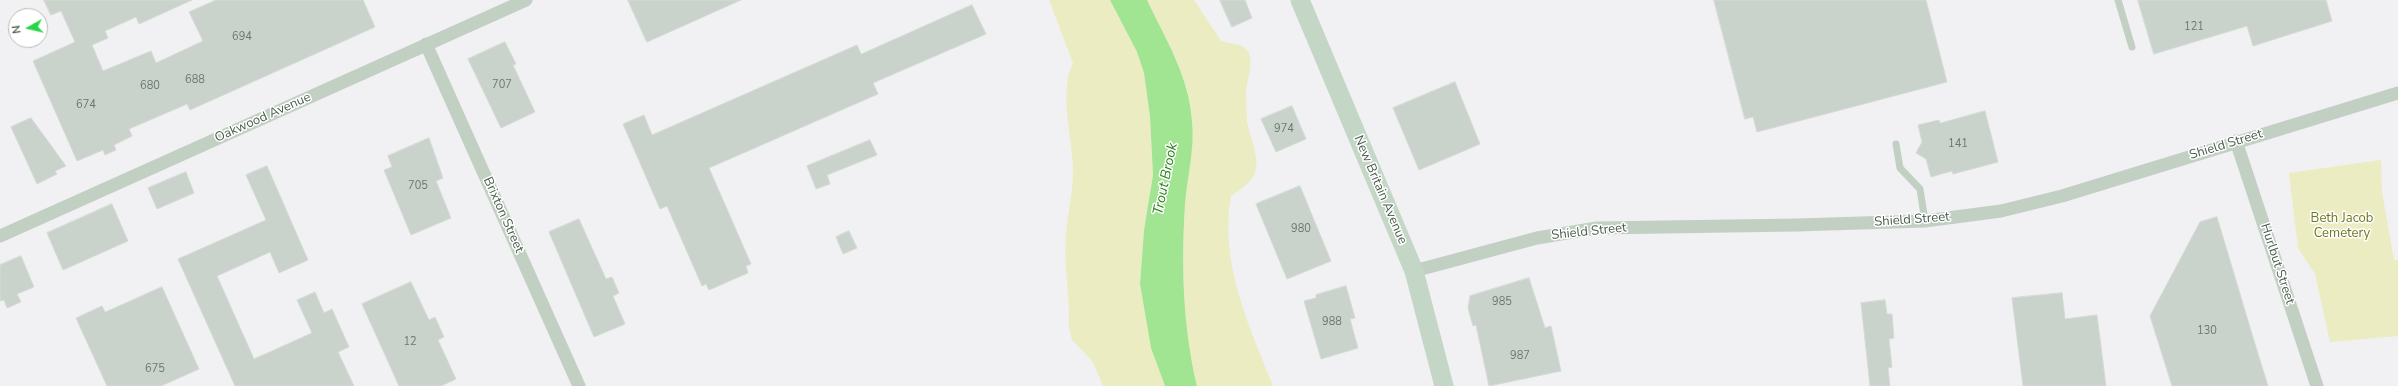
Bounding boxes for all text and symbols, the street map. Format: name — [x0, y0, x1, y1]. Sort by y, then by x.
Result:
north arrow — [8, 8, 48, 48]
house number: 121 — [2184, 20, 2204, 34]
text: N — [9, 24, 25, 35]
house number: 694 — [232, 30, 252, 44]
house number: 688 — [185, 73, 205, 87]
house number: 707 — [492, 78, 512, 92]
house number: 680 — [140, 79, 160, 93]
street label: Oakwood Avenue — [213, 90, 313, 146]
house number: 674 — [76, 98, 96, 112]
house number: 974 — [1274, 122, 1294, 136]
street label: Shield Street — [2188, 127, 2264, 163]
street label: New Britain Avenue — [1350, 133, 1410, 247]
house number: 141 — [1948, 137, 1968, 151]
water label: Trout Brook — [1150, 141, 1182, 217]
street label: Brixton Street — [479, 175, 527, 255]
house number: 705 — [408, 179, 428, 193]
street label: Shield Street — [1874, 210, 1950, 230]
park label: Beth Jacob Cemetery — [2311, 211, 2373, 242]
street label: Shield Street — [1551, 220, 1627, 244]
house number: 980 — [1291, 222, 1311, 236]
street label: Hurlbut Street — [2257, 222, 2297, 306]
house number: 985 — [1492, 295, 1512, 309]
house number: 988 — [1322, 315, 1342, 329]
house number: 130 — [2197, 324, 2217, 338]
house number: 12 — [403, 335, 417, 349]
house number: 987 — [1510, 349, 1530, 363]
house number: 675 — [145, 362, 165, 376]

